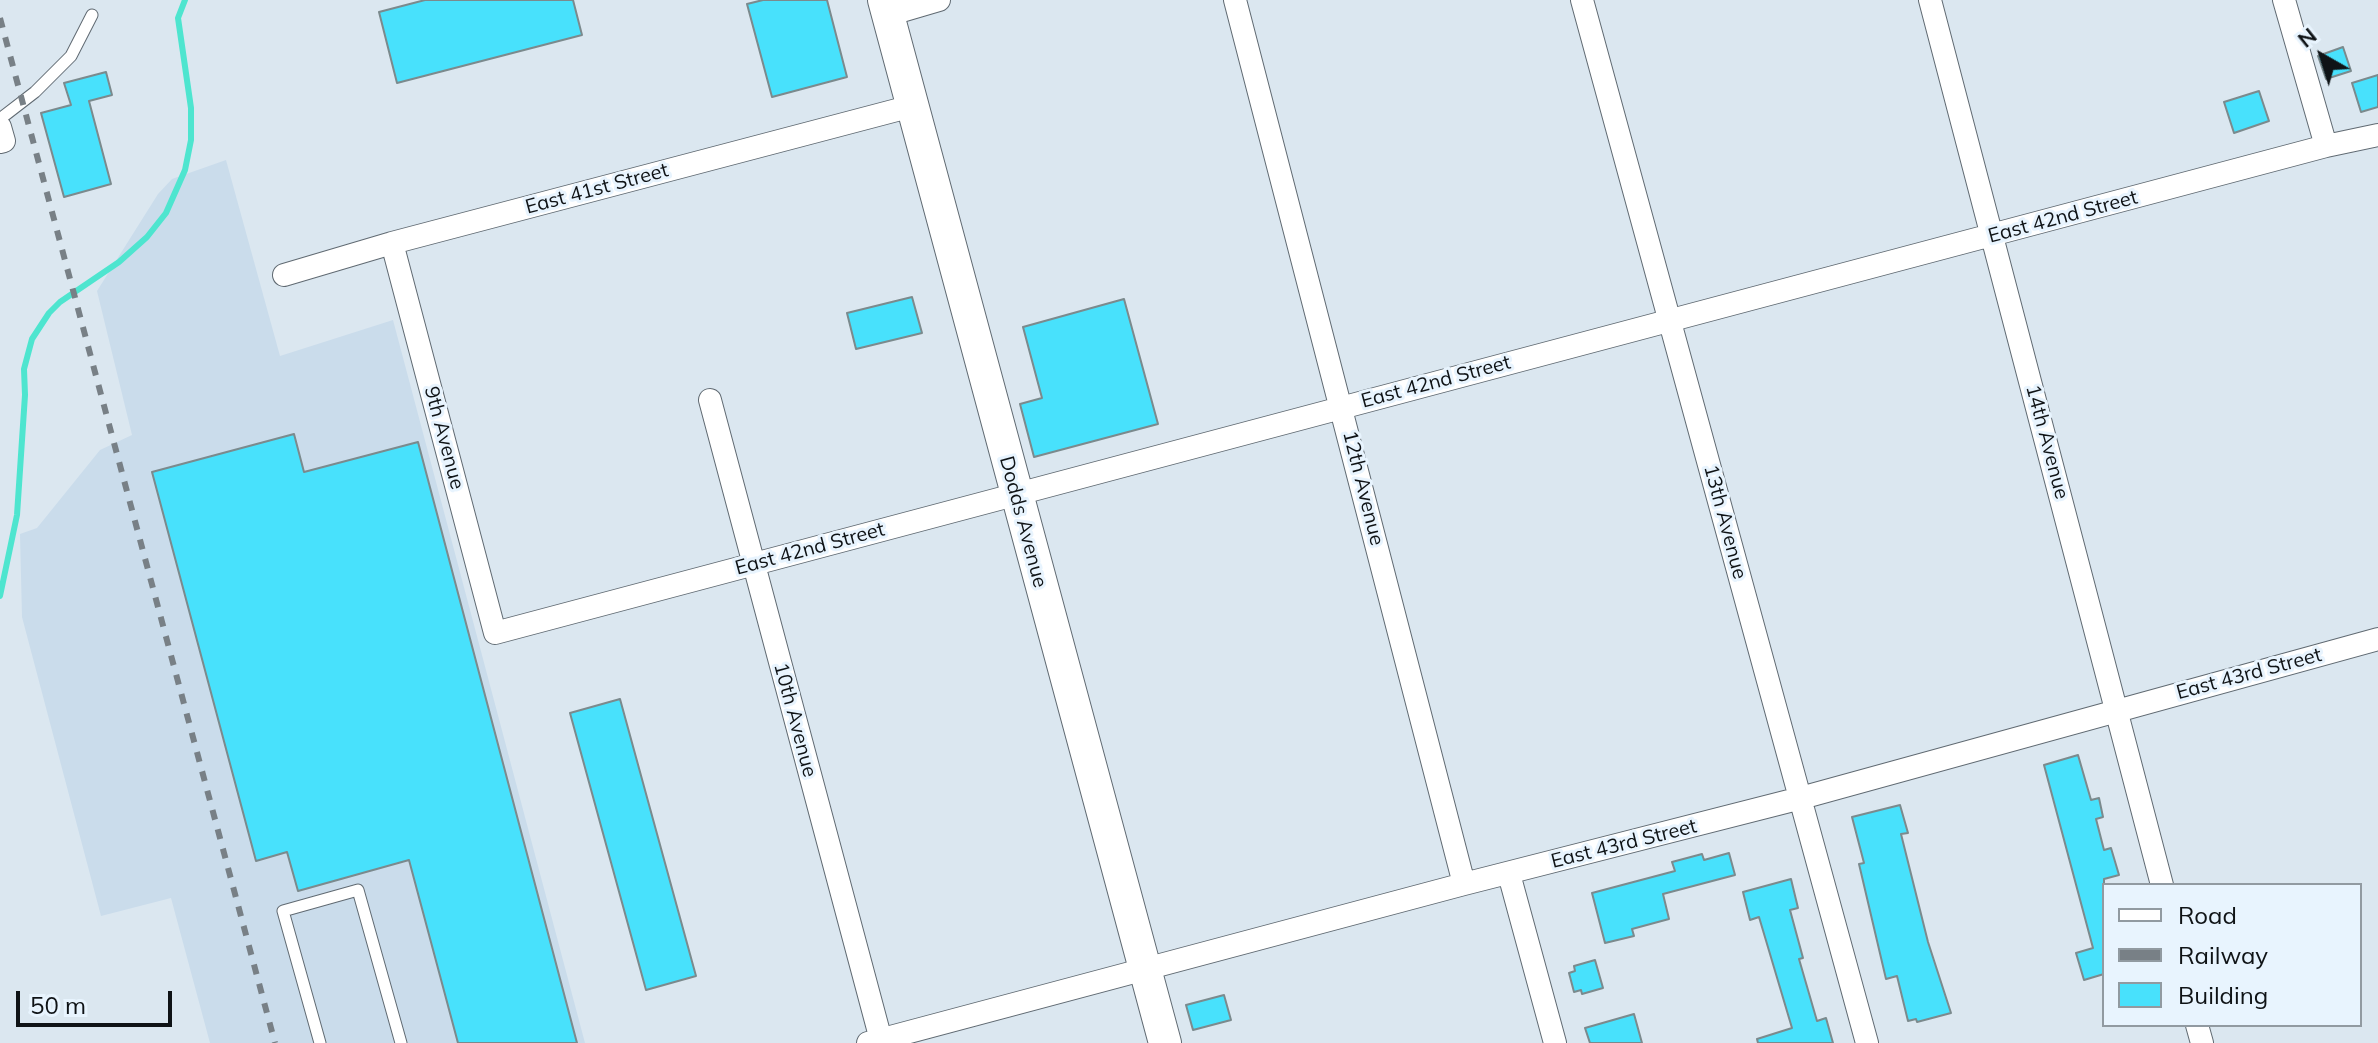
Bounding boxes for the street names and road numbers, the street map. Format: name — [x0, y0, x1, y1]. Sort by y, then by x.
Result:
street label: East 41st Street — [523, 158, 671, 220]
street label: East 42nd Street — [1986, 185, 2140, 249]
street label: East 42nd Street — [1359, 350, 1513, 414]
street label: 14th Avenue — [2020, 382, 2074, 502]
street label: 9th Avenue — [419, 384, 469, 492]
street label: 12th Avenue — [1337, 428, 1389, 548]
street label: Dodds Avenue — [994, 454, 1052, 590]
street label: 13th Avenue — [1698, 462, 1752, 582]
street label: East 42nd Street — [733, 517, 887, 581]
street label: East 43rd Street — [2174, 643, 2324, 705]
street label: 10th Avenue — [768, 660, 822, 780]
street label: East 43rd Street — [1549, 814, 1699, 874]

